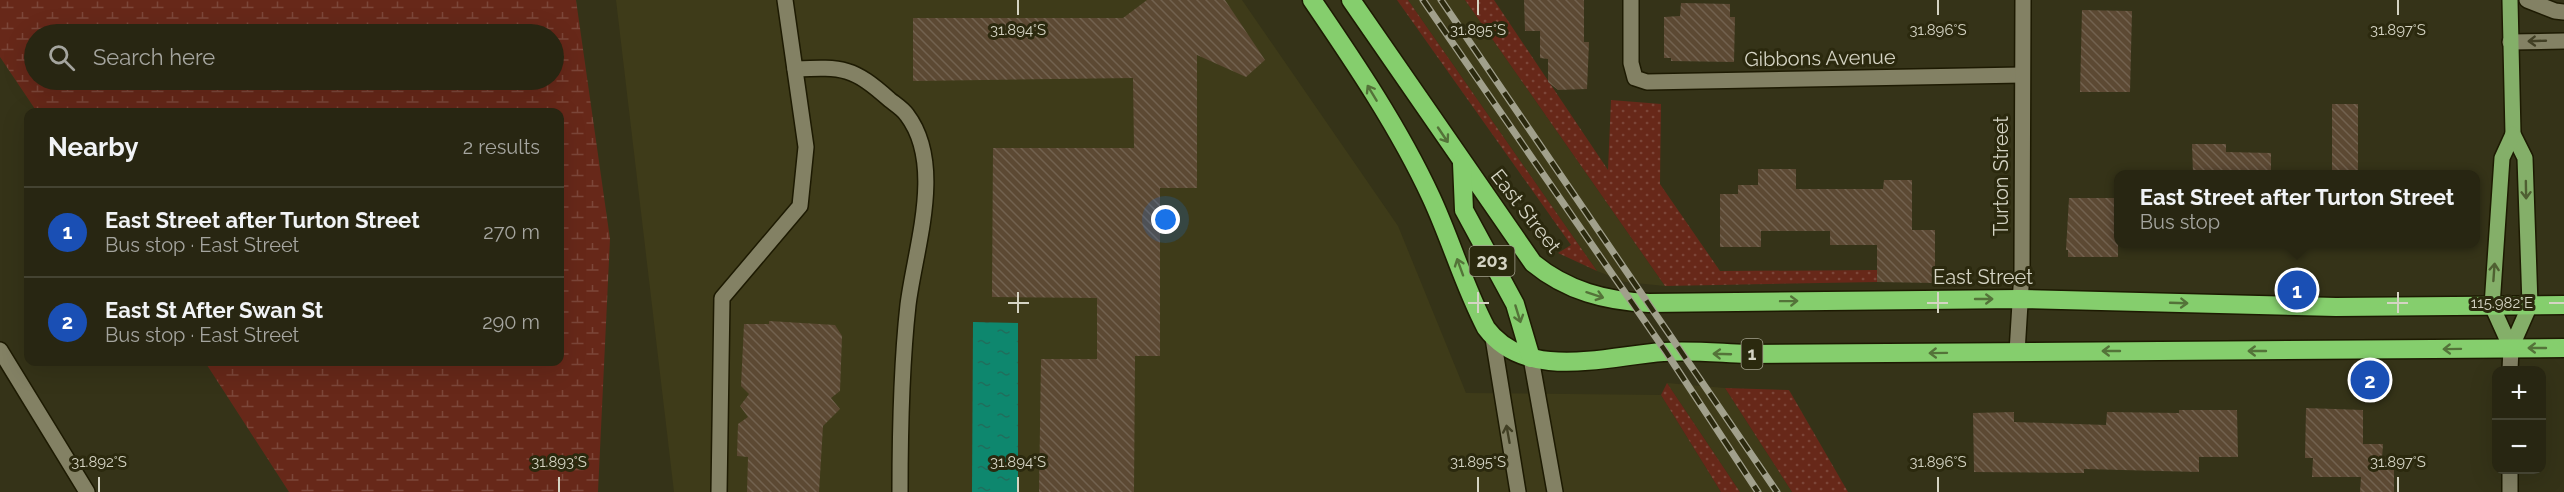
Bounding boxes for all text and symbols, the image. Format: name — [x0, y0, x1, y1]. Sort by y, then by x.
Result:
text: 31.894°S — [990, 21, 1046, 39]
text: 31.895°S — [1450, 21, 1506, 39]
text: 31.896°S — [1909, 21, 1967, 39]
text: 31.897°S — [2370, 21, 2426, 39]
search box — [24, 24, 564, 90]
one-way arrow — [2528, 36, 2548, 47]
icon: search — [45, 41, 78, 74]
text: Search here — [93, 44, 215, 70]
street label: Gibbons Avenue — [1744, 45, 1896, 71]
one-way arrow — [1366, 85, 1378, 102]
street label: Turton Street — [1989, 116, 2013, 236]
one-way arrow — [1437, 127, 1449, 143]
text: Nearby — [48, 132, 138, 162]
text: 2 results — [463, 135, 540, 159]
street label: East Street — [1486, 164, 1566, 258]
popup — [2114, 170, 2480, 248]
one-way arrow — [2520, 179, 2532, 199]
text: East Street after Turton Street — [2140, 184, 2454, 210]
your location — [1151, 205, 1180, 234]
text: East Street after Turton Street — [105, 207, 420, 233]
text: Bus stop — [2140, 210, 2220, 234]
text: 1 — [63, 220, 72, 244]
text: 270 m — [483, 220, 540, 244]
text: Bus stop · East Street — [105, 233, 299, 257]
road number: 203 — [1470, 246, 1514, 276]
one-way arrow — [1453, 258, 1464, 276]
one-way arrow — [2489, 263, 2500, 283]
street label: East Street — [1933, 265, 2033, 289]
pin: 1 — [2278, 268, 2316, 312]
one-way arrow — [1585, 291, 1603, 302]
one-way arrow — [1973, 293, 1993, 305]
text: 115.982°E — [2471, 294, 2533, 312]
one-way arrow — [1778, 295, 1798, 307]
text: East St After Swan St — [105, 297, 323, 323]
one-way arrow — [2168, 297, 2188, 309]
one-way arrow — [1513, 304, 1524, 323]
text: 2 — [62, 310, 73, 334]
text: 290 m — [482, 310, 540, 334]
text: Bus stop · East Street — [105, 323, 299, 347]
road number: 1 — [1742, 339, 1762, 369]
one-way arrow — [2528, 342, 2548, 354]
one-way arrow — [2443, 343, 2463, 355]
one-way arrow — [2101, 345, 2121, 357]
one-way arrow — [2248, 345, 2268, 357]
one-way arrow — [1928, 347, 1948, 359]
one-way arrow — [1712, 348, 1732, 359]
pin: 2 — [2350, 358, 2390, 403]
map controls — [2492, 366, 2546, 474]
button: + — [2492, 366, 2546, 420]
button: − — [2492, 420, 2546, 474]
one-way arrow — [1503, 425, 1514, 445]
text: 31.892°S — [71, 453, 127, 471]
text: 31.893°S — [531, 453, 587, 471]
text: 31.894°S — [990, 453, 1046, 471]
text: 31.895°S — [1450, 453, 1506, 471]
text: 31.896°S — [1909, 453, 1967, 471]
text: 31.897°S — [2370, 453, 2426, 471]

